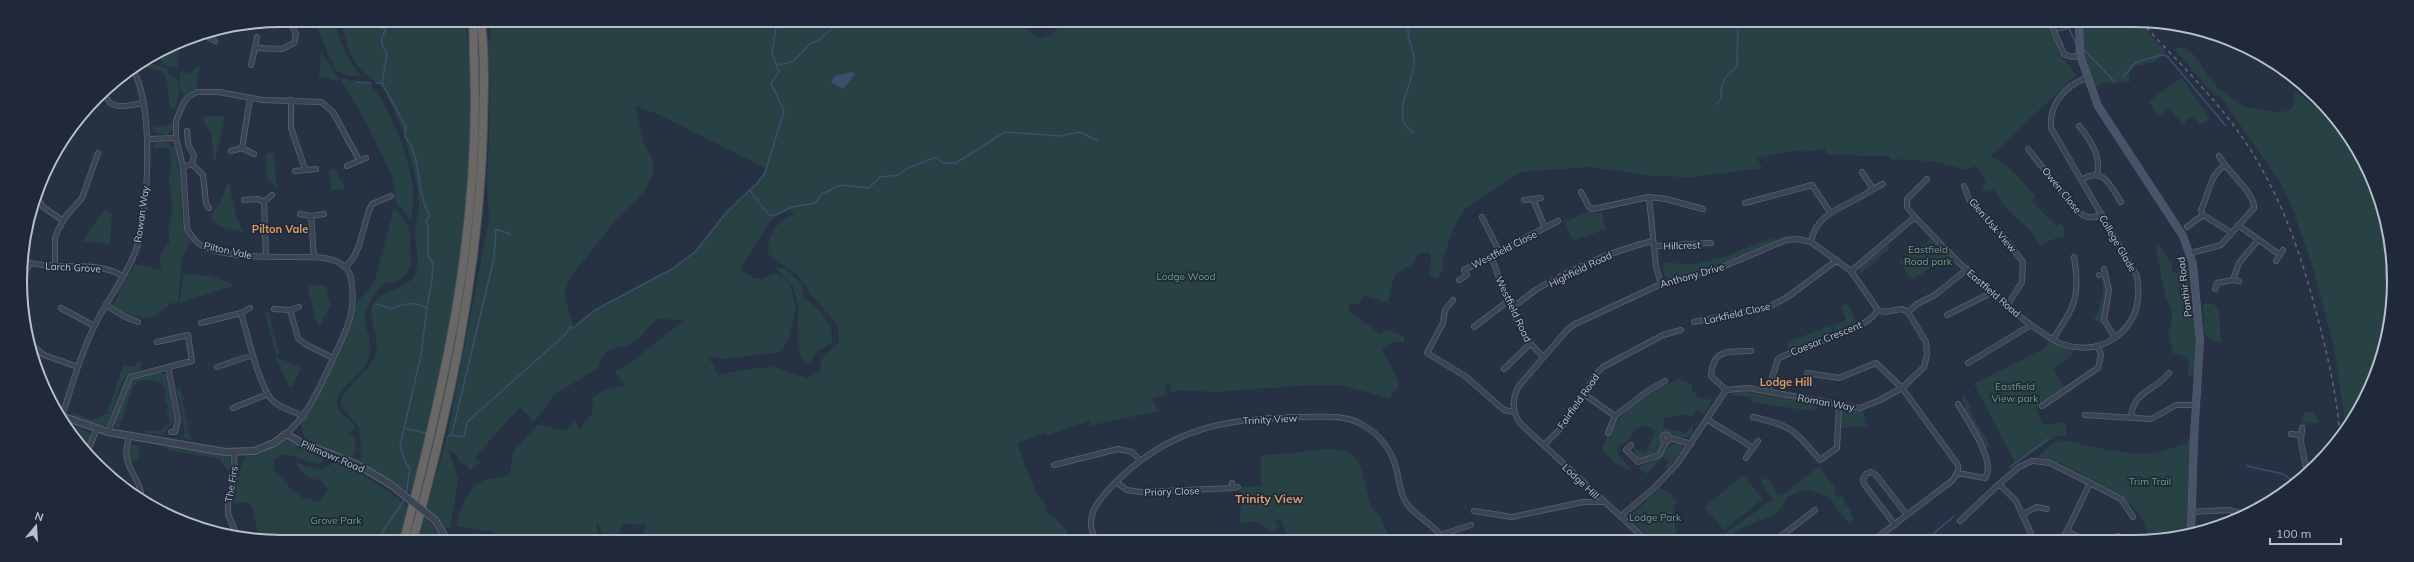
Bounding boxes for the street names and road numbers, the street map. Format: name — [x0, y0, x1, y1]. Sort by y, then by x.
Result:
street label: Owen Close — [2039, 165, 2084, 216]
street label: Rowan Way — [131, 184, 152, 243]
street label: Glen Usk View — [1966, 195, 2019, 255]
street label: College Glade — [2096, 212, 2139, 274]
street label: Westfield Close — [1469, 227, 1539, 272]
street label: Hillcrest — [1663, 238, 1701, 253]
street label: Pilton Vale — [203, 239, 253, 262]
street label: Highfield Road — [1547, 249, 1614, 290]
street label: Ponthir Road — [2174, 256, 2195, 318]
street label: Larch Grove — [45, 260, 101, 275]
street label: Anthony Drive — [1659, 260, 1726, 291]
street label: Eastfield Road — [1964, 267, 2023, 320]
street label: Westfield Road — [1493, 274, 1534, 344]
street label: Larkfield Close — [1703, 300, 1772, 327]
street label: Caesar Crescent — [1789, 318, 1864, 359]
street label: Fairfield Road — [1555, 371, 1602, 431]
street label: Roman Way — [1796, 391, 1856, 414]
street label: Trinity View — [1243, 412, 1298, 427]
street label: Pillmawr Road — [299, 437, 367, 476]
street label: Lodge Hill — [1559, 461, 1602, 502]
street label: The Firs — [222, 465, 241, 503]
street label: Priory Close — [1144, 484, 1200, 499]

